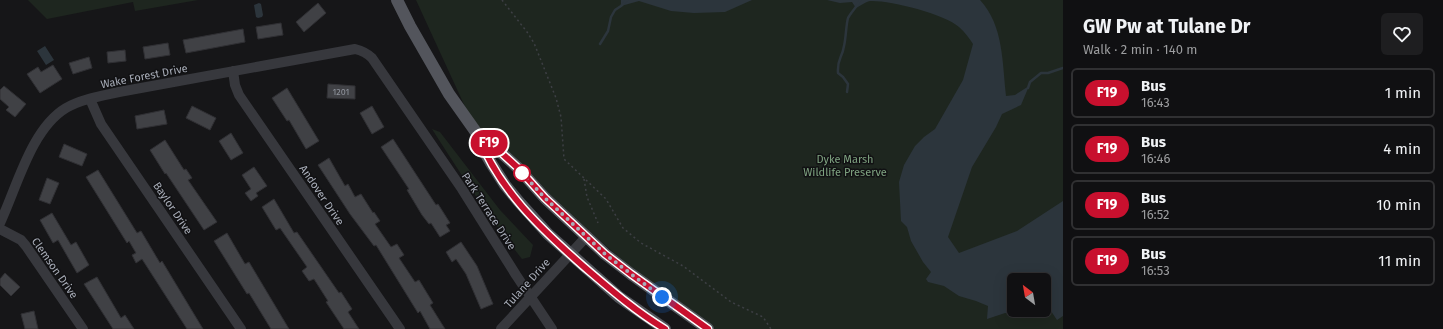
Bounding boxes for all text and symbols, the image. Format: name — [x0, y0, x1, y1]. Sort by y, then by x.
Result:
button: heart — [1381, 13, 1423, 55]
text: GW Pw at Tulane Dr — [1083, 15, 1250, 38]
text: Walk · 2 min · 140 m — [1083, 42, 1197, 57]
street label: Wake Forest Drive — [99, 62, 189, 91]
text: Bus — [1141, 77, 1166, 95]
text: F19 — [1097, 84, 1117, 101]
text: 1 min — [1385, 84, 1421, 102]
house number: 1201 — [332, 87, 350, 97]
text: 16:43 — [1141, 95, 1170, 110]
line badge: F19 — [466, 130, 512, 156]
text: Bus — [1141, 133, 1166, 151]
text: F19 — [479, 134, 499, 151]
text: F19 — [1097, 140, 1117, 157]
text: 4 min — [1383, 140, 1421, 158]
text: 16:46 — [1141, 151, 1170, 166]
park label: Dyke Marsh Wildlife Preserve — [803, 153, 887, 179]
street label: Andover Drive — [297, 163, 347, 228]
unlabelled marker — [513, 164, 531, 182]
street label: Park Terrace Drive — [459, 170, 518, 252]
street label: Baylor Drive — [150, 180, 195, 237]
text: Bus — [1141, 189, 1166, 207]
text: F19 — [1097, 196, 1117, 213]
text: 10 min — [1376, 196, 1421, 214]
text: 16:52 — [1141, 207, 1170, 222]
street label: Clemson Drive — [29, 235, 80, 301]
text: Bus — [1141, 245, 1166, 263]
text: F19 — [1097, 252, 1117, 269]
text: 11 min — [1378, 252, 1421, 270]
street label: Tulane Drive — [502, 256, 553, 311]
text: 16:53 — [1141, 263, 1170, 278]
north arrow — [1007, 273, 1051, 317]
map controls — [1007, 273, 1051, 317]
your location — [652, 287, 672, 307]

